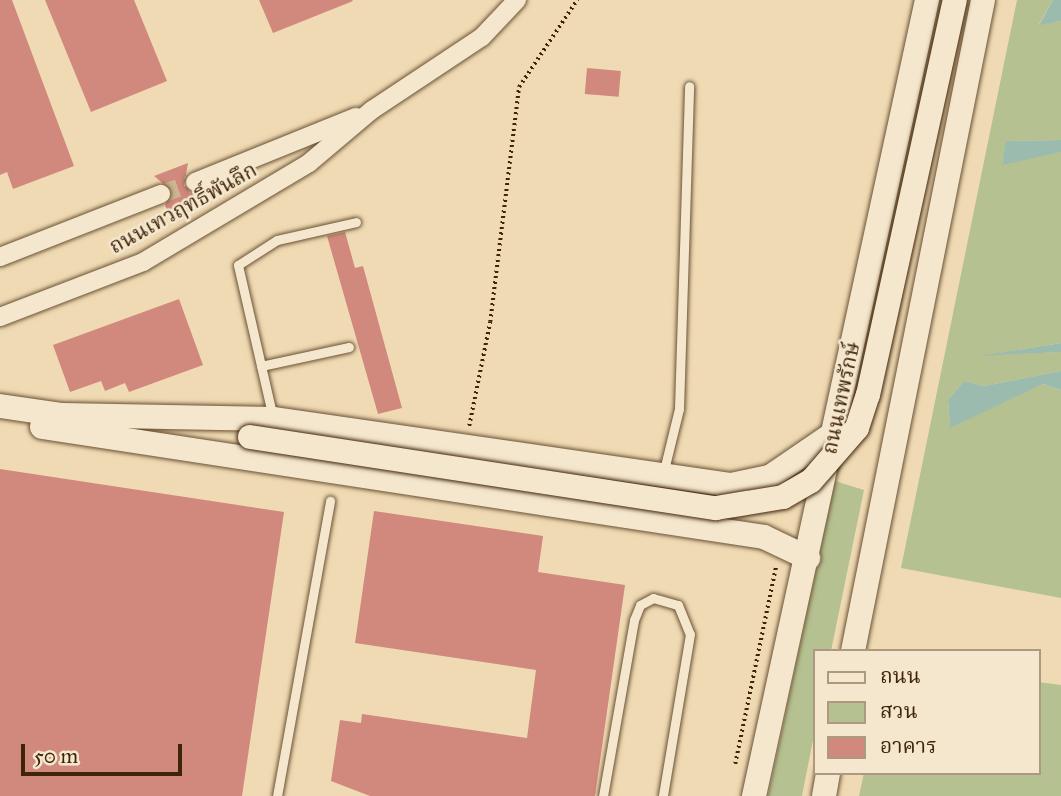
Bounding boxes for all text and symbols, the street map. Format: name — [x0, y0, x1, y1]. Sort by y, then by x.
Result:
street label: ถนนเทวฤทธิ์พันลึก — [105, 157, 261, 259]
street label: ถนนเทพรักษ์ — [817, 339, 865, 457]
legend — [813, 649, 1040, 775]
text: ถนน — [880, 663, 921, 689]
text: สวน — [880, 698, 918, 724]
scale bar — [24, 730, 186, 774]
text: อาคาร — [880, 733, 937, 759]
text: 50 m — [34, 743, 78, 769]

